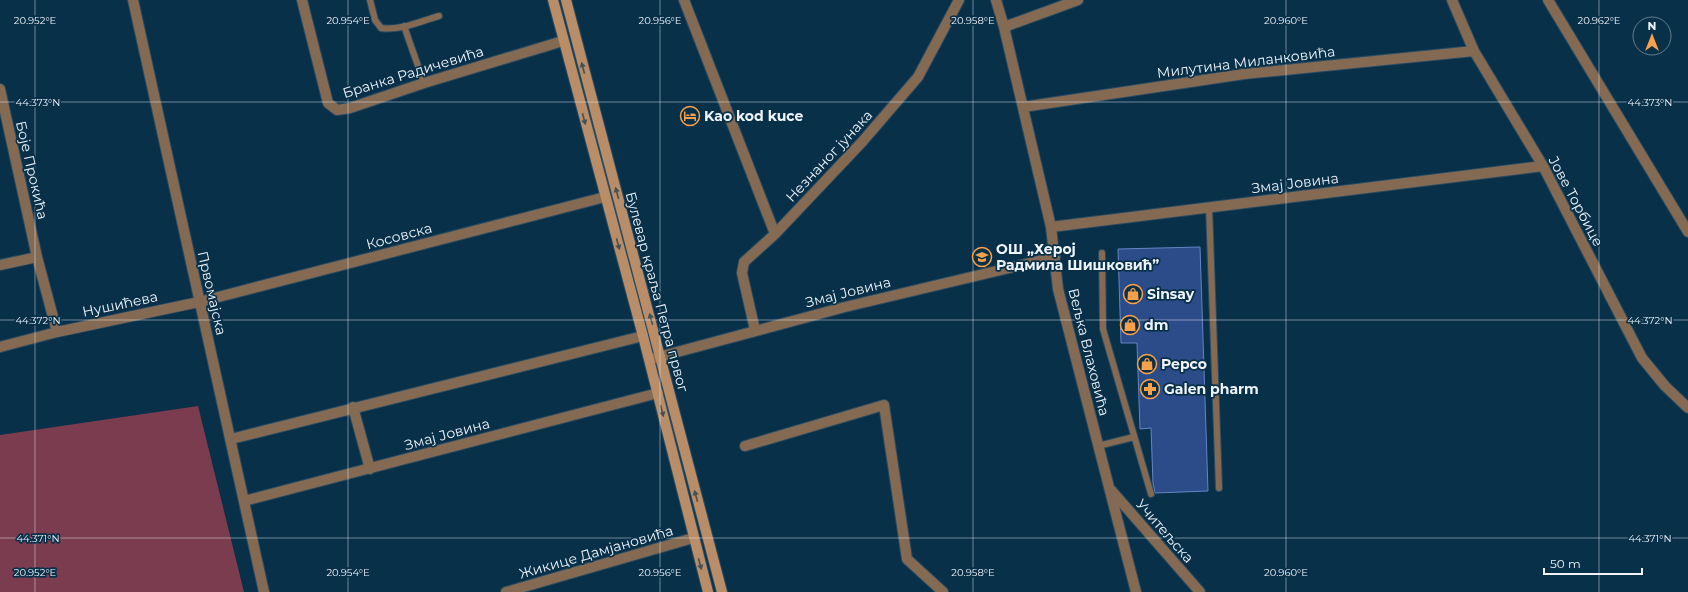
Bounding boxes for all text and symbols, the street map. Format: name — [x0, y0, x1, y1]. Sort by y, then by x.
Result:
text: 20.952°E — [14, 14, 57, 27]
text: 20.954°E — [326, 14, 370, 27]
text: 20.956°E — [639, 14, 682, 27]
text: 20.958°E — [951, 14, 995, 27]
text: 20.960°E — [1264, 14, 1308, 27]
text: 20.962°E — [1577, 14, 1621, 27]
north arrow — [1632, 16, 1672, 56]
text: N — [1648, 19, 1656, 33]
street label: Бранка Радичевића — [340, 42, 486, 102]
street label: Милутина Миланковића — [1156, 42, 1336, 82]
one-way arrow — [580, 61, 586, 73]
text: 44.373°N — [16, 96, 60, 109]
text: 44.373°N — [1628, 96, 1672, 109]
hotel icon: Kao kod kuce — [679, 105, 701, 127]
street label: Незнаног јунака — [782, 106, 876, 206]
place label: Kao kod kuce — [704, 107, 803, 125]
one-way arrow — [581, 113, 587, 125]
street label: Боје Прокића — [12, 119, 52, 221]
street label: Јове Торбице — [1545, 153, 1607, 249]
street label: Змај Јовина — [1250, 169, 1340, 197]
one-way arrow — [613, 187, 619, 199]
street label: Булевар краља Петра првог — [622, 190, 693, 394]
street label: Косовска — [364, 219, 434, 253]
one-way arrow — [615, 239, 621, 251]
place label: ОШ „Херој Радмила Шишковић” — [996, 240, 1159, 274]
school or university icon: ОШ „Херој Радмила Шишковић” — [971, 246, 993, 268]
street label: Првомајска — [194, 249, 230, 337]
street label: Змај Јовина — [803, 273, 893, 311]
shop icon: Sinsay — [1122, 283, 1144, 305]
place label: Sinsay — [1147, 285, 1195, 303]
street label: Вељка Влаховића — [1064, 286, 1114, 418]
street label: Нушићева — [81, 287, 159, 321]
one-way arrow — [648, 312, 654, 324]
text: 44.372°N — [15, 314, 61, 327]
shop icon: dm — [1119, 314, 1141, 336]
text: 44.372°N — [1627, 314, 1673, 327]
place label: dm — [1144, 316, 1168, 334]
shop icon: Pepco — [1136, 353, 1158, 375]
place label: Pepco — [1161, 355, 1207, 373]
pharmacy icon: Galen pharm — [1139, 378, 1161, 400]
place label: Galen pharm — [1164, 380, 1259, 398]
one-way arrow — [659, 405, 665, 417]
street label: Змај Јовина — [402, 414, 492, 454]
one-way arrow — [693, 490, 699, 502]
street label: Учитељска — [1132, 495, 1198, 567]
street label: Жикице Дамјановића — [517, 521, 675, 583]
text: 44.371°N — [16, 532, 60, 545]
text: 44.371°N — [1628, 532, 1672, 545]
scale bar — [1544, 550, 1642, 576]
text: 50 m — [1550, 556, 1581, 571]
one-way arrow — [698, 558, 704, 570]
text: 20.952°E — [14, 566, 57, 579]
text: 20.954°E — [326, 566, 370, 579]
text: 20.956°E — [639, 566, 682, 579]
text: 20.958°E — [951, 566, 995, 579]
text: 20.960°E — [1264, 566, 1308, 579]

